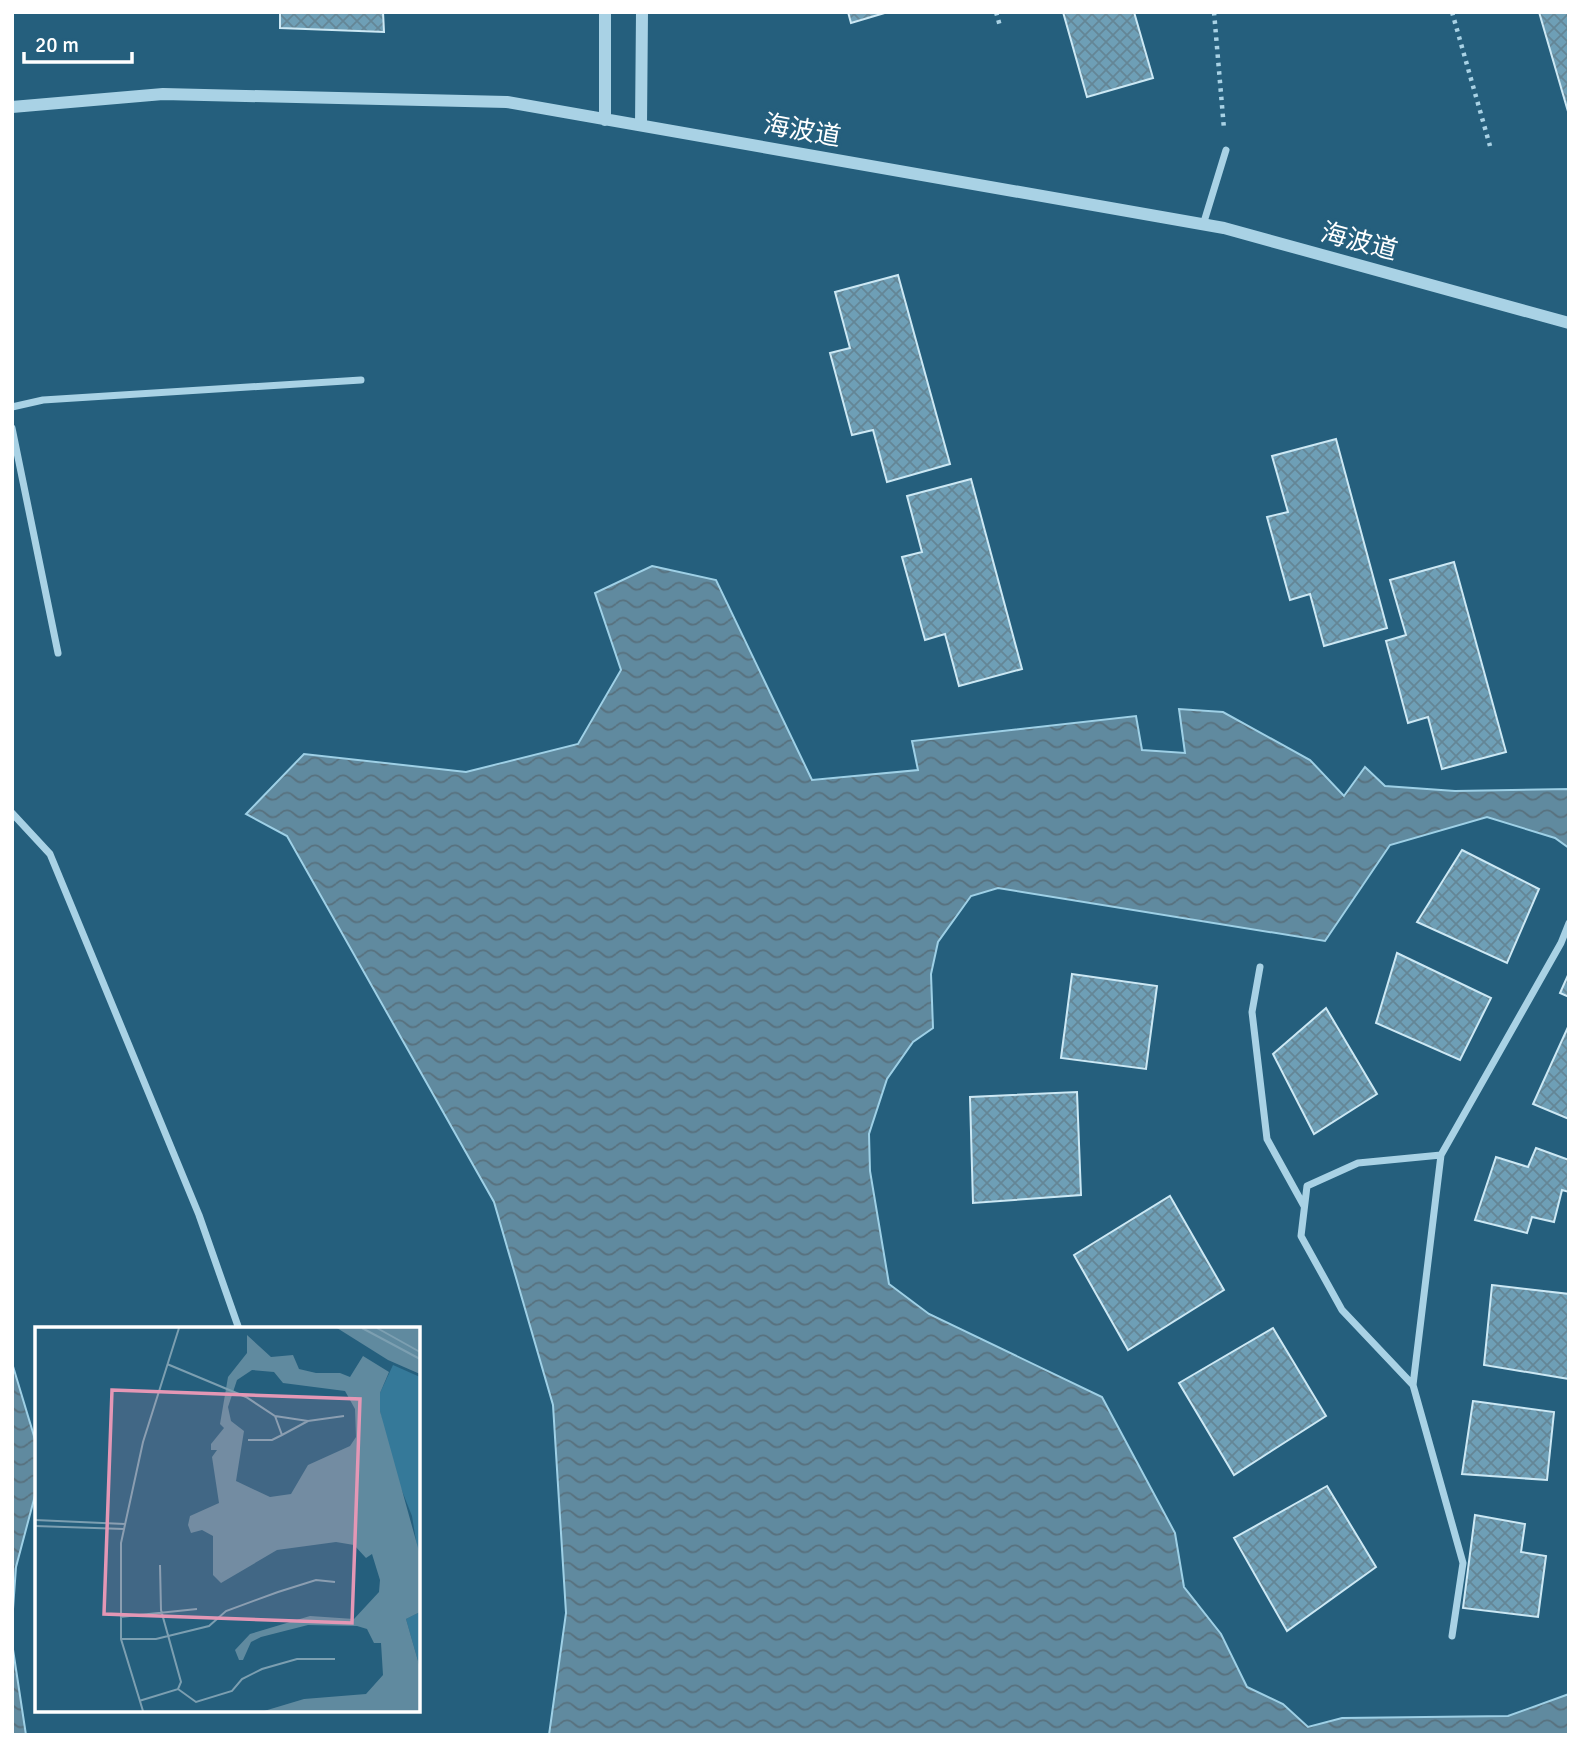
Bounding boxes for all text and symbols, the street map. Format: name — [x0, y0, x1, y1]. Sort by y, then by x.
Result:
scale bar — [24, 21, 133, 65]
text: 20 m — [35, 32, 79, 58]
street label: 海波道 — [761, 108, 843, 154]
street label: 海波道 — [1317, 216, 1401, 268]
inset map — [35, 1327, 420, 1712]

